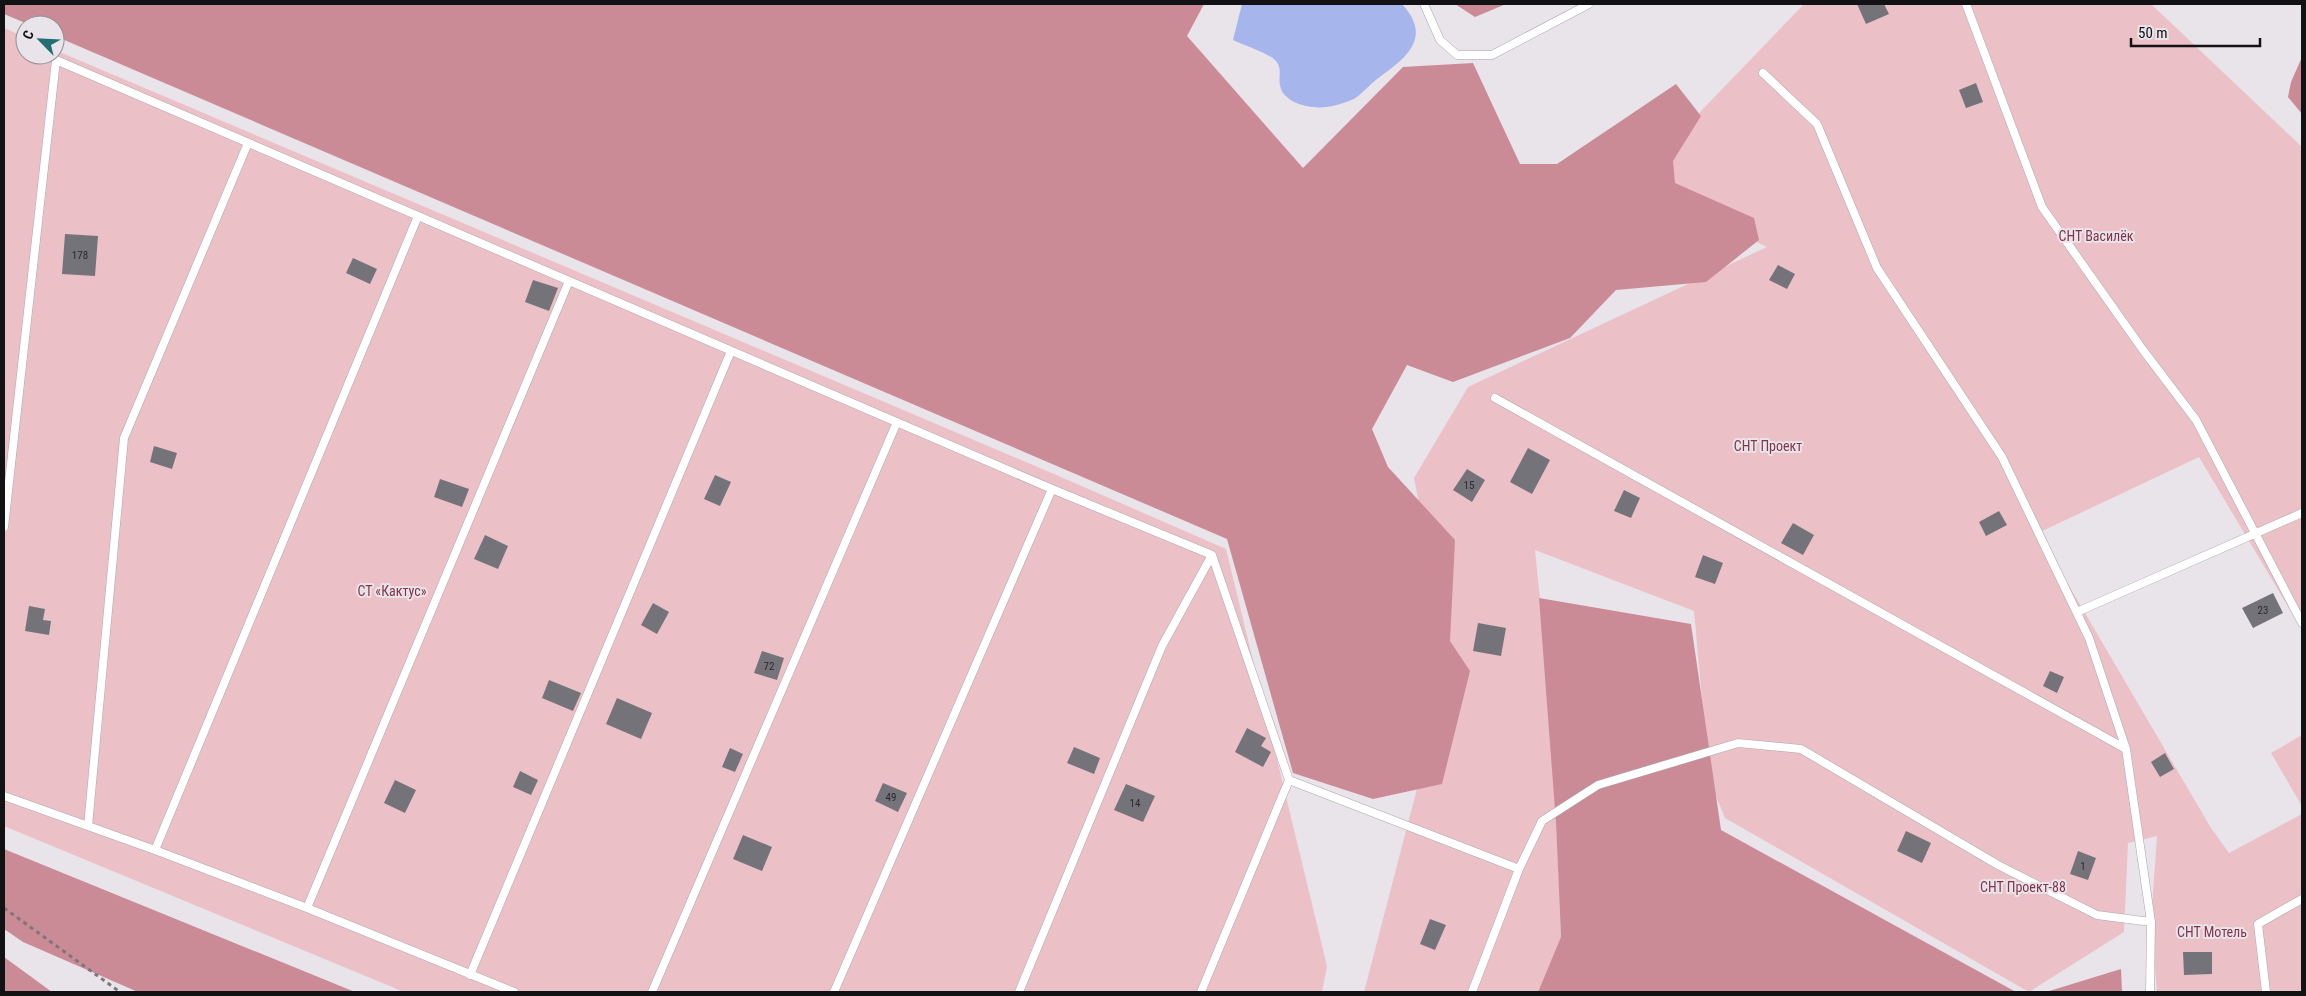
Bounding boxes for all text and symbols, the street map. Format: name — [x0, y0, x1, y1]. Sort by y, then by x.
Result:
north arrow — [15, 15, 65, 65]
scale bar — [2131, 15, 2260, 47]
text: 50 m — [2138, 24, 2168, 42]
text: С — [19, 28, 37, 42]
park label: СНТ Василёк — [2058, 228, 2134, 244]
house number: 178 — [72, 249, 88, 262]
park label: СНТ Проект — [1734, 438, 1802, 454]
house number: 15 — [1464, 479, 1474, 492]
park label: СТ «Кактус» — [357, 583, 427, 599]
house number: 23 — [2258, 604, 2268, 617]
house number: 72 — [764, 660, 774, 673]
house number: 49 — [886, 791, 896, 804]
house number: 14 — [1130, 797, 1141, 810]
house number: 1 — [2080, 860, 2086, 873]
park label: СНТ Проект-88 — [1980, 879, 2066, 895]
park label: СНТ Мотель — [2177, 924, 2247, 940]

